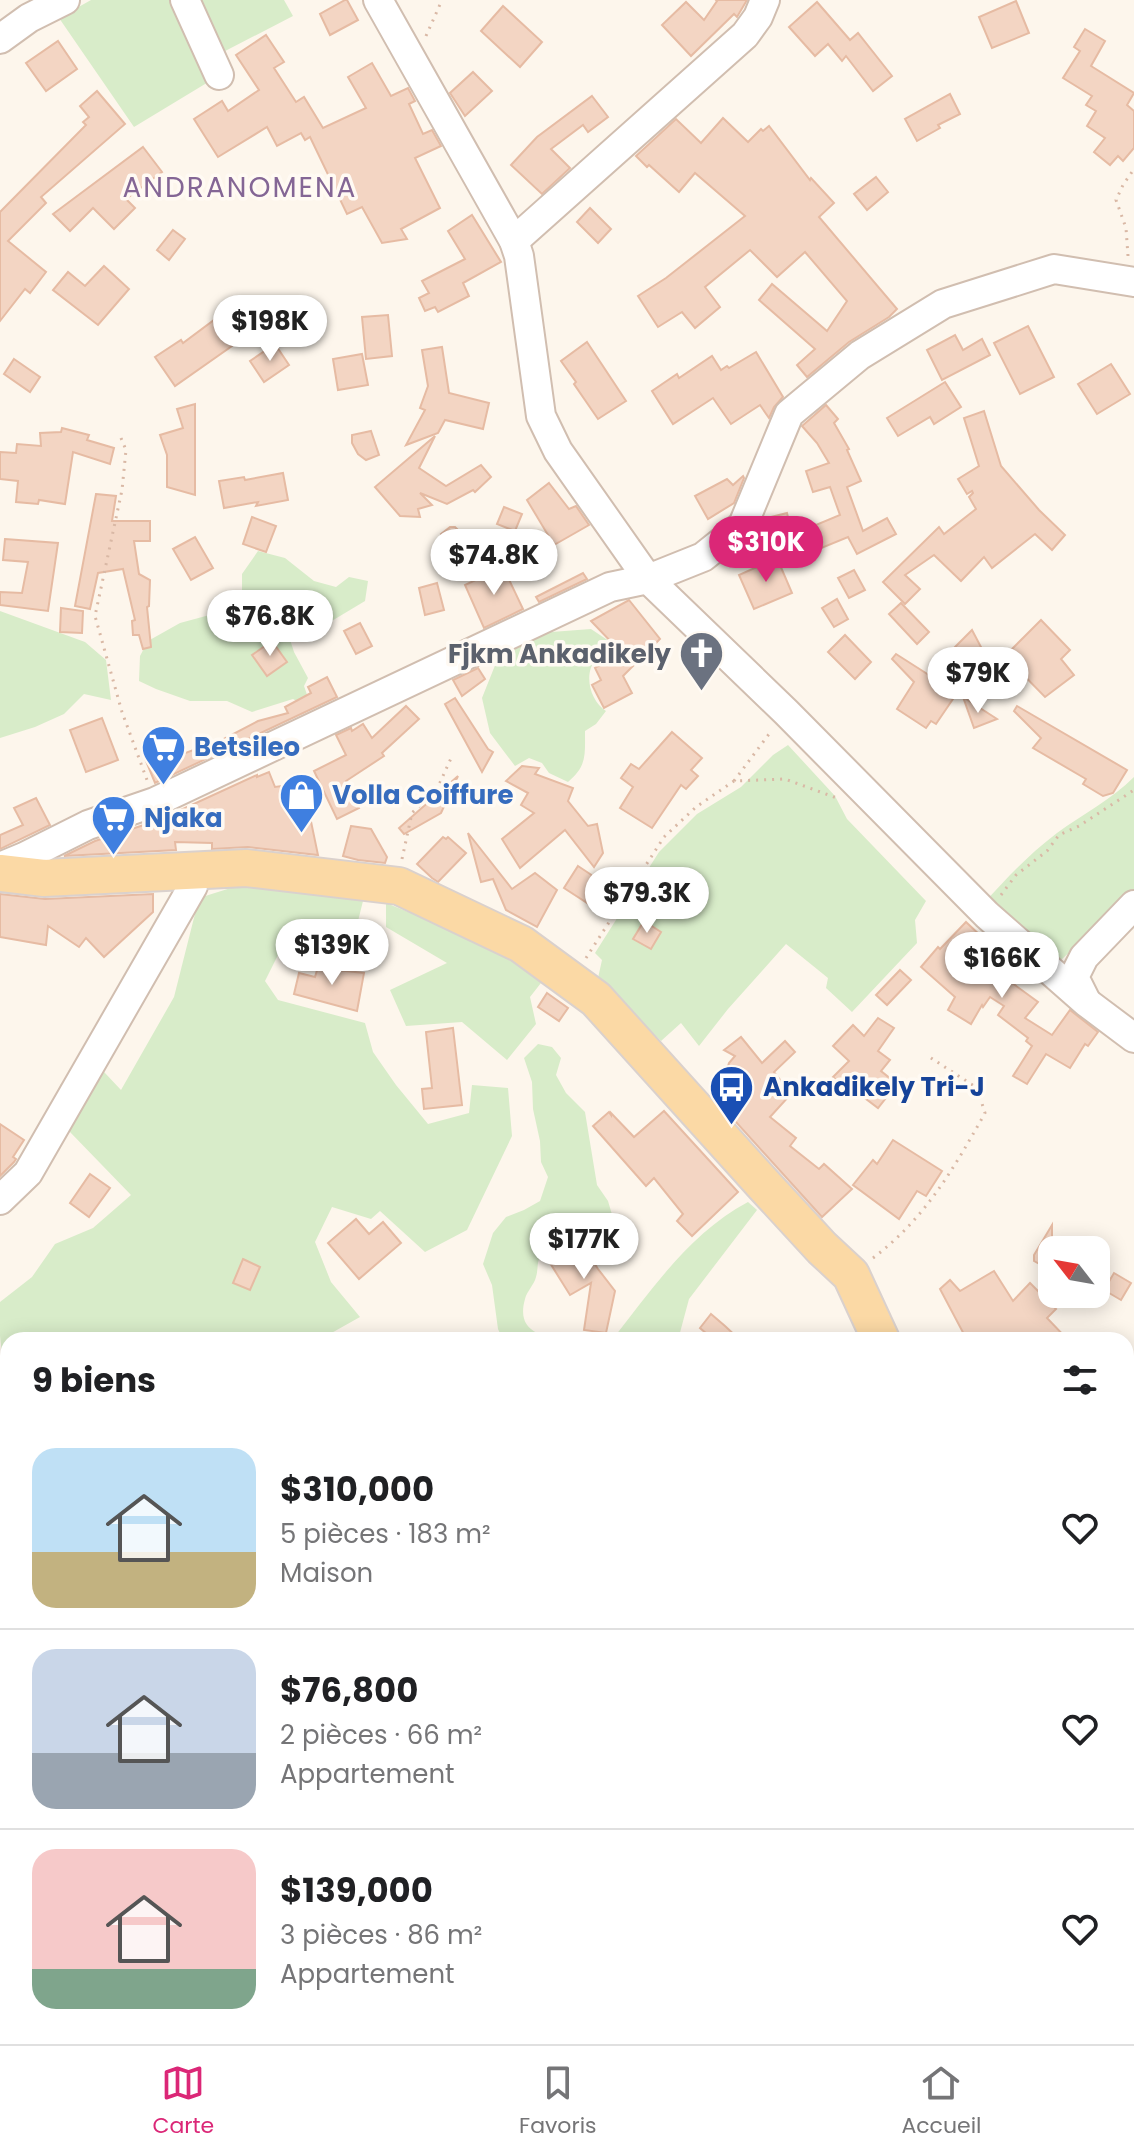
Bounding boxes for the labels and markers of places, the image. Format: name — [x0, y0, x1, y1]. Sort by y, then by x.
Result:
pin: $198K — [214, 295, 326, 363]
pin: $310K — [710, 516, 822, 584]
pin: $74.8K — [429, 529, 559, 597]
pin: $76.8K — [205, 590, 335, 658]
church icon: Fjkm Ankadikely — [678, 630, 726, 693]
place label: Fjkm Ankadikely — [448, 636, 672, 672]
pin: $79K — [931, 647, 1025, 715]
supermarket icon: Betsileo — [139, 723, 187, 786]
place label: Betsileo — [194, 729, 300, 765]
shop icon: Volla Coiffure — [277, 771, 325, 834]
place label: Volla Coiffure — [332, 777, 513, 813]
supermarket icon: Njaka — [89, 794, 137, 857]
place label: Njaka — [144, 800, 223, 836]
pin: $79.3K — [582, 867, 712, 935]
pin: $139K — [276, 919, 388, 987]
pin: $166K — [946, 932, 1058, 1000]
bus stop icon: Ankadikely Tri-J — [708, 1063, 756, 1126]
place label: Ankadikely Tri-J — [763, 1069, 985, 1105]
pin: $177K — [528, 1213, 640, 1281]

